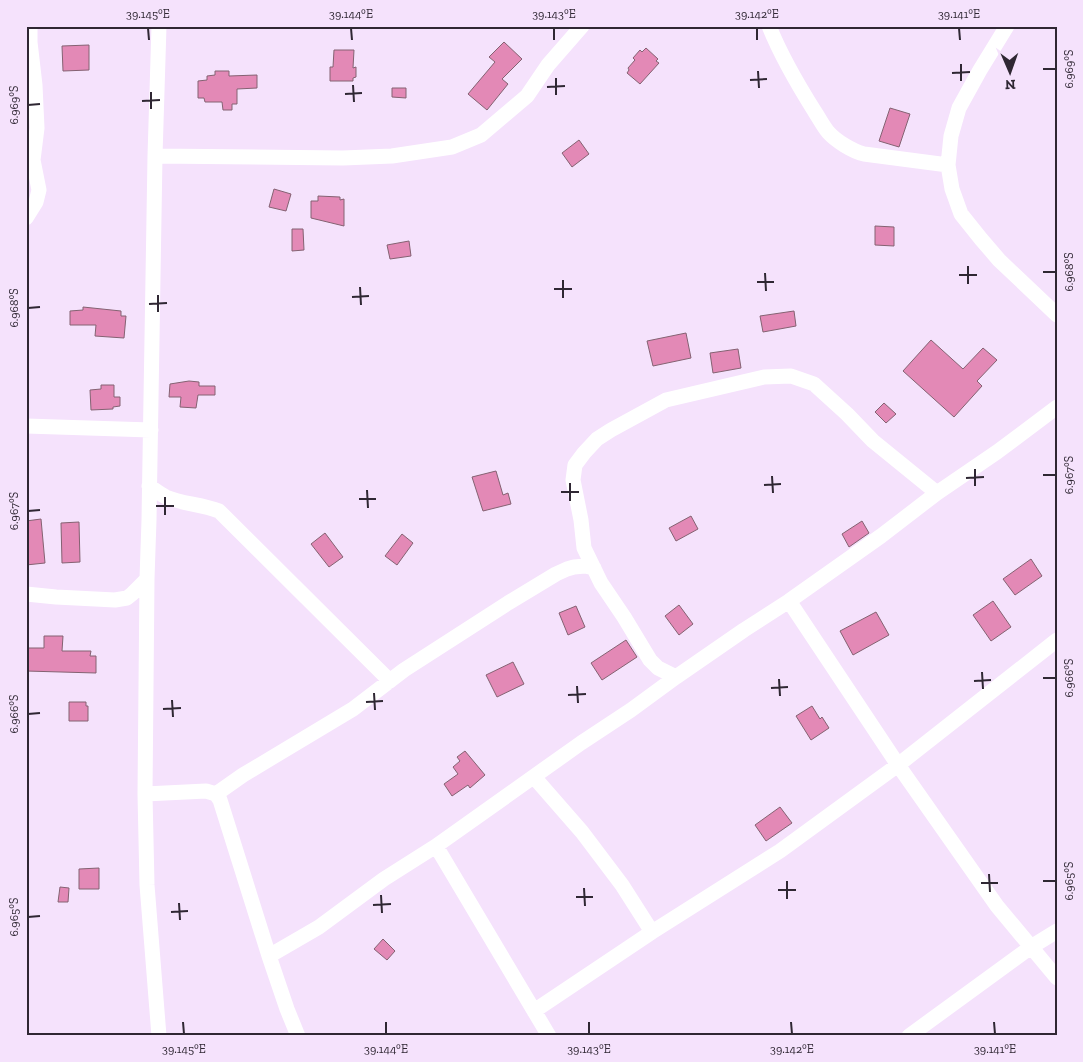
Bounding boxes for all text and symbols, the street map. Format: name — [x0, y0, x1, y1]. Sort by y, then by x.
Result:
text: 39.145°E — [126, 7, 170, 21]
text: 39.144°E — [329, 7, 373, 21]
text: 39.143°E — [532, 7, 576, 21]
text: 39.142°E — [735, 7, 779, 21]
text: 39.141°E — [938, 7, 980, 21]
north arrow — [986, 48, 1036, 98]
text: 6.969°S — [1062, 49, 1076, 89]
text: N — [1004, 76, 1016, 93]
text: 6.969°S — [7, 85, 21, 125]
text: 6.968°S — [1062, 252, 1076, 292]
text: 6.968°S — [7, 288, 21, 328]
text: 6.967°S — [1062, 456, 1076, 494]
text: 6.967°S — [7, 492, 21, 530]
text: 6.966°S — [1062, 658, 1076, 698]
text: 6.966°S — [7, 694, 21, 734]
text: 6.965°S — [1062, 862, 1076, 900]
text: 6.965°S — [7, 898, 21, 936]
text: 39.145°E — [162, 1042, 206, 1056]
text: 39.144°E — [364, 1042, 408, 1056]
text: 39.143°E — [567, 1042, 611, 1056]
text: 39.142°E — [770, 1042, 814, 1056]
text: 39.141°E — [974, 1042, 1016, 1056]

